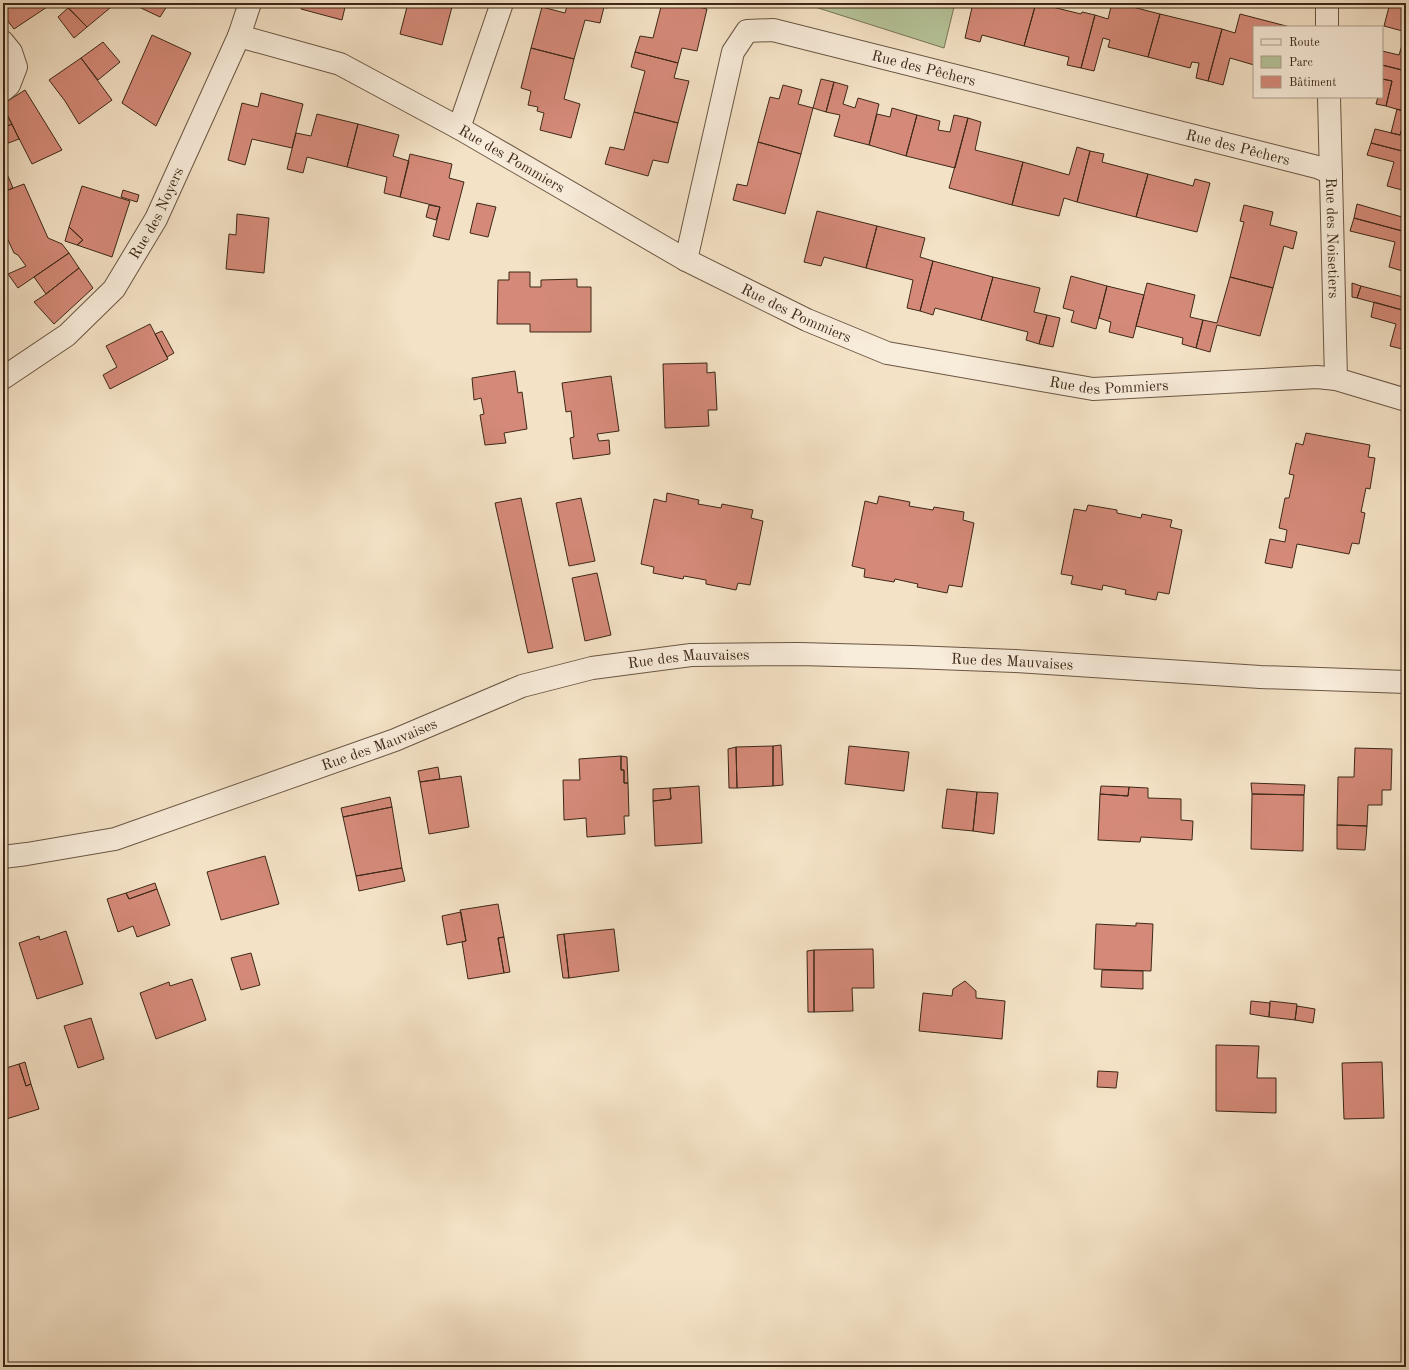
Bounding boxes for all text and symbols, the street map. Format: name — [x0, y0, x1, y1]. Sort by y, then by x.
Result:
legend — [1253, 26, 1383, 98]
text: Route — [1289, 37, 1320, 49]
street label: Rue des Pêchers — [870, 49, 977, 90]
text: Parc — [1289, 57, 1313, 69]
text: Bâtiment — [1289, 77, 1336, 89]
street label: Rue des Pommiers — [456, 123, 567, 197]
street label: Rue des Pêchers — [1184, 128, 1291, 169]
street label: Rue des Noyers — [128, 165, 187, 262]
street label: Rue des Noisetiers — [1322, 177, 1340, 299]
street label: Rue des Pommiers — [738, 282, 853, 346]
street label: Rue des Pommiers — [1048, 375, 1169, 398]
street label: Rue des Mauvaises — [627, 648, 750, 672]
street label: Rue des Mauvaises — [951, 653, 1074, 674]
street label: Rue des Mauvaises — [320, 717, 440, 774]

